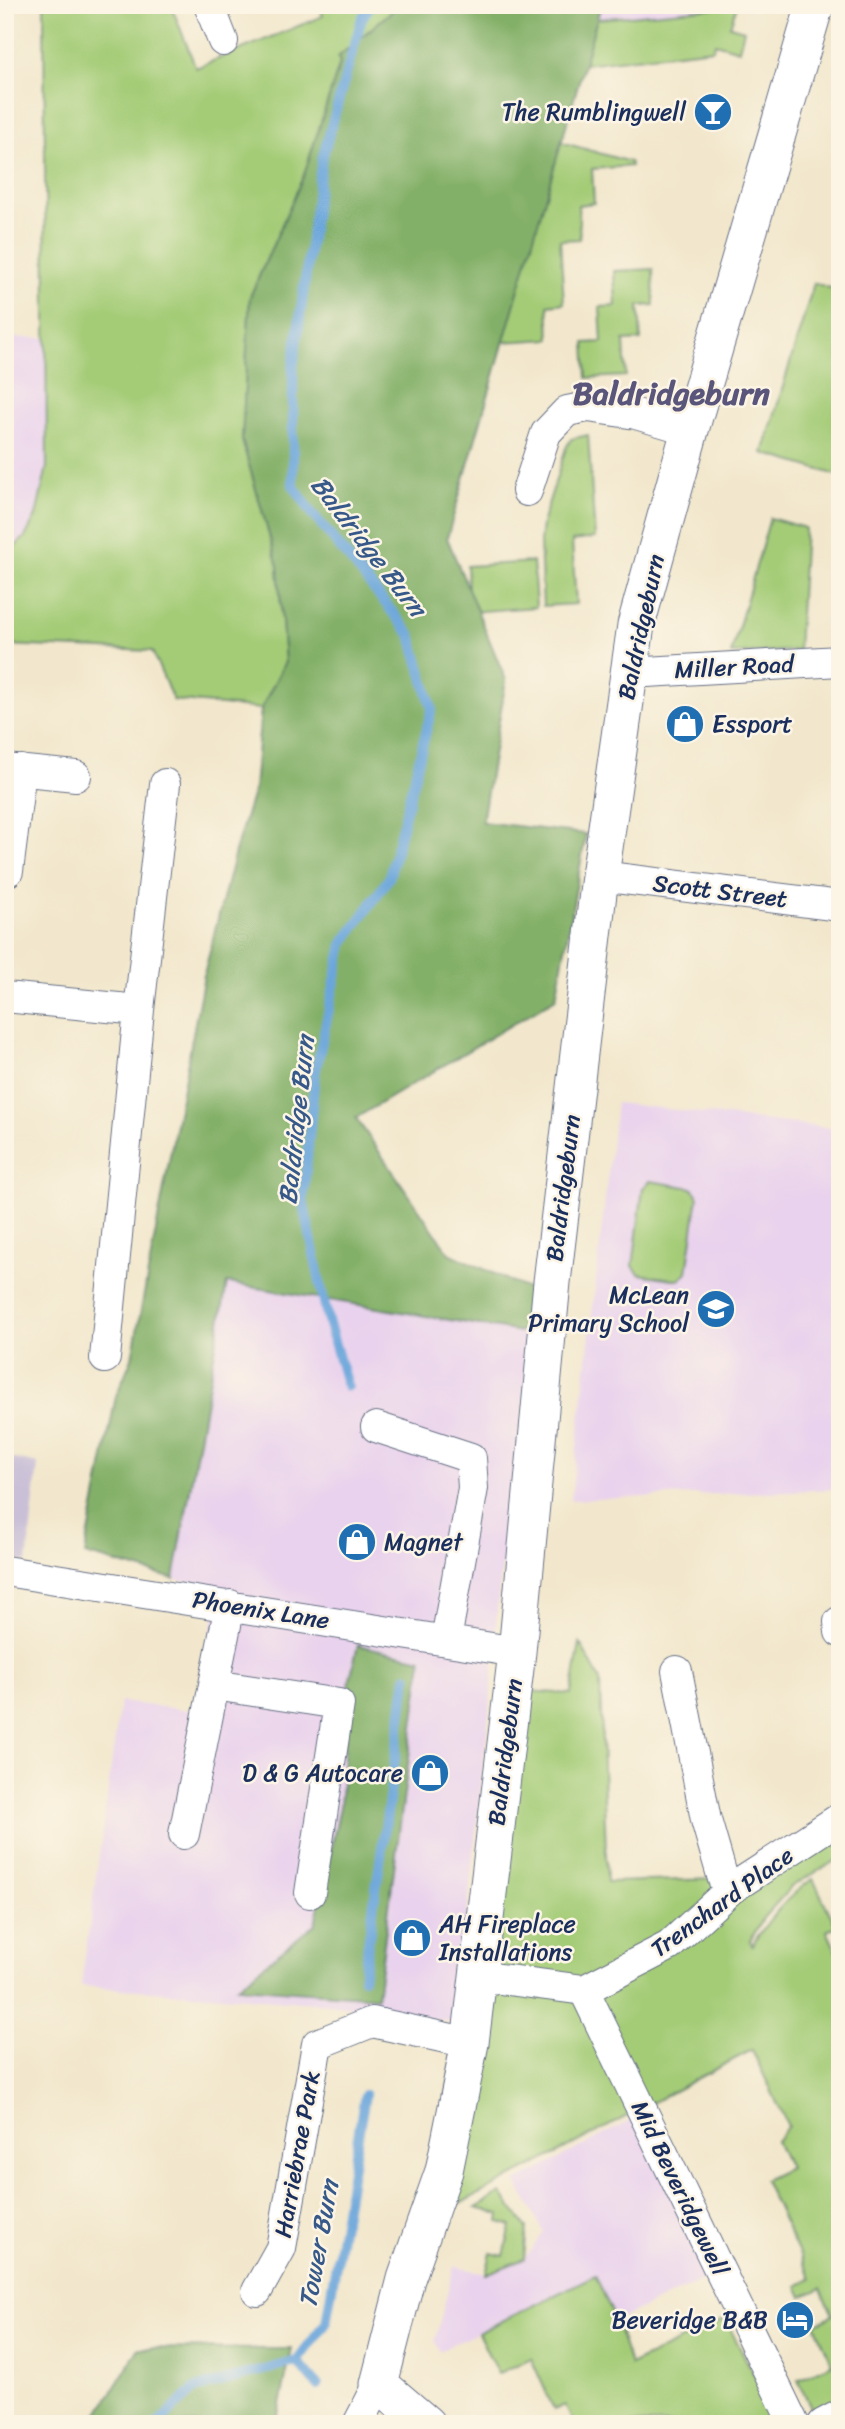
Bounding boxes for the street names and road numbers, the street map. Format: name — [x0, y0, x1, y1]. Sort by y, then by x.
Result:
street label: Baldridgeburn — [605, 550, 677, 704]
street label: Miller Road — [673, 643, 797, 691]
street label: Scott Street — [650, 862, 790, 920]
street label: Baldridgeburn — [533, 1112, 593, 1264]
street label: Phoenix Lane — [189, 1578, 333, 1642]
street label: Baldridgeburn — [475, 1676, 535, 1828]
street label: Trenchard Place — [641, 1835, 803, 1969]
street label: Harriebrae Park — [262, 2067, 332, 2241]
street label: Mid Beveridgewell — [619, 2093, 741, 2284]

